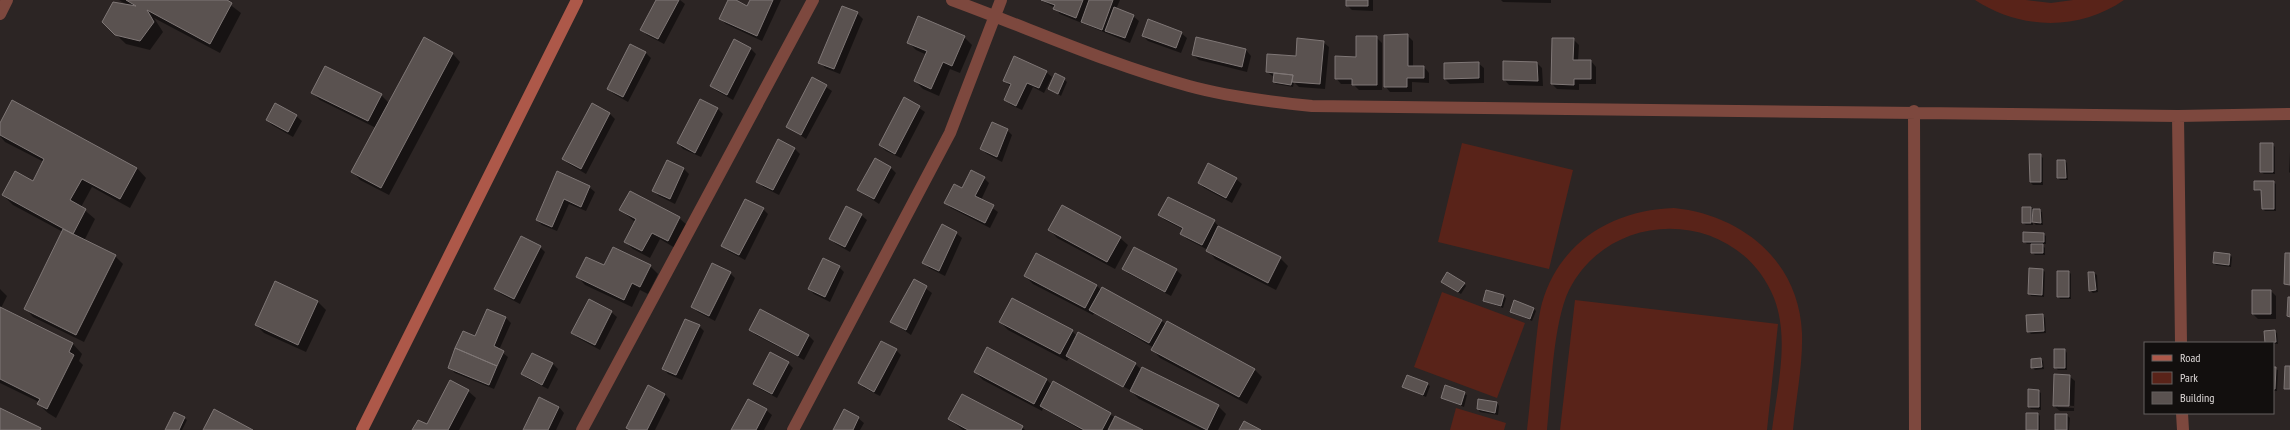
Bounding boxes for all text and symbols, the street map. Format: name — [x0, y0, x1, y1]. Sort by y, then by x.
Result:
legend — [2144, 342, 2274, 414]
text: Road — [2180, 350, 2200, 365]
text: Park — [2180, 370, 2198, 385]
text: Building — [2180, 390, 2215, 405]

